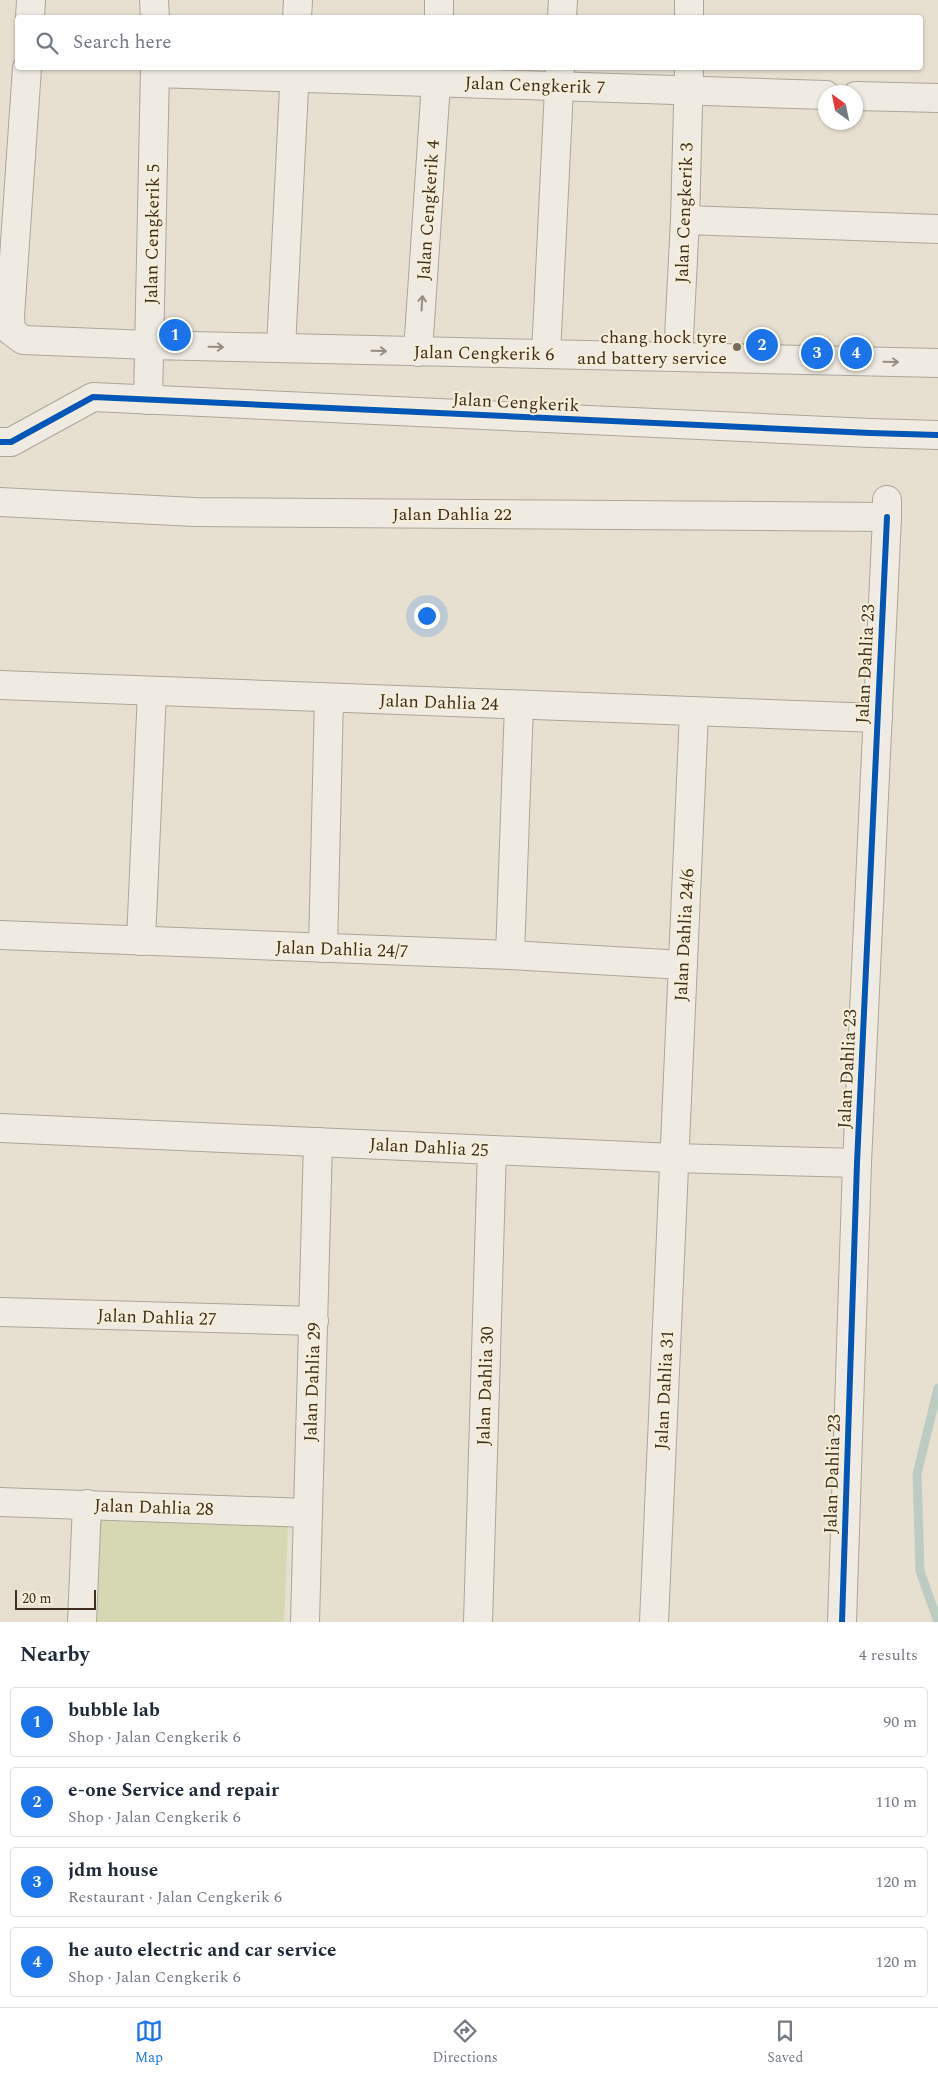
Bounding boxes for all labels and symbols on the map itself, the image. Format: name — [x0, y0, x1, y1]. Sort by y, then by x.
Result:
street label: Jalan Cengkerik 7 — [464, 70, 606, 101]
north arrow — [818, 85, 863, 130]
street label: Jalan Cengkerik 4 — [410, 139, 447, 281]
street label: Jalan Cengkerik 3 — [669, 142, 700, 284]
street label: Jalan Cengkerik 5 — [138, 163, 167, 305]
one-way arrow — [417, 295, 426, 311]
pin: 1 — [159, 316, 191, 354]
place label: chang hock tyre and battery service — [577, 324, 727, 372]
pin: 2 — [746, 326, 778, 364]
pin: 3 — [801, 334, 833, 372]
pin: 4 — [840, 334, 872, 372]
street label: Jalan Cengkerik 6 — [413, 339, 555, 368]
marker: chang hock tyre and battery service — [731, 341, 743, 353]
one-way arrow — [208, 342, 224, 352]
one-way arrow — [371, 346, 387, 355]
one-way arrow — [883, 358, 899, 367]
street label: Jalan Cengkerik — [452, 386, 580, 419]
street label: Jalan Dahlia 22 — [392, 501, 512, 528]
your location — [414, 603, 440, 629]
street label: Jalan Dahlia 23 — [849, 604, 882, 724]
street label: Jalan Dahlia 24 — [379, 687, 499, 718]
street label: Jalan Dahlia 24/6 — [668, 868, 701, 1002]
street label: Jalan Dahlia 24/7 — [275, 934, 409, 965]
street label: Jalan Dahlia 23 — [831, 1009, 864, 1129]
street label: Jalan Dahlia 25 — [369, 1131, 489, 1164]
street label: Jalan Dahlia 27 — [97, 1302, 217, 1333]
street label: Jalan Dahlia 29 — [297, 1322, 328, 1442]
street label: Jalan Dahlia 30 — [470, 1326, 501, 1446]
street label: Jalan Dahlia 31 — [648, 1330, 681, 1450]
street label: Jalan Dahlia 23 — [817, 1414, 848, 1534]
street label: Jalan Dahlia 28 — [94, 1492, 214, 1523]
scale bar — [15, 1587, 96, 1610]

